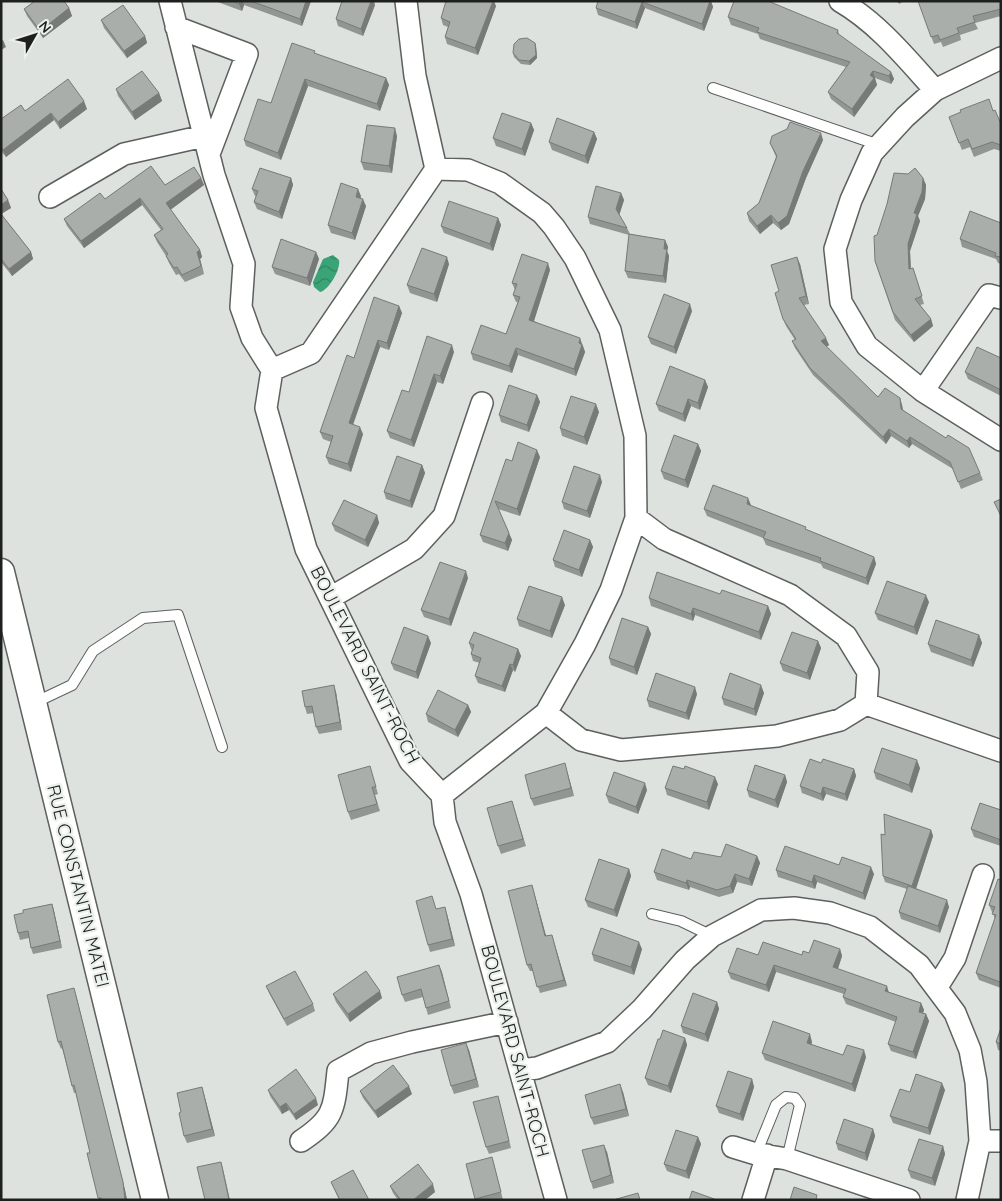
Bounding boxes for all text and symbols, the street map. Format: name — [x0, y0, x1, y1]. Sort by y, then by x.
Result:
north arrow — [10, 10, 60, 60]
text: N — [35, 17, 55, 36]
street label: BOULEVARD SAINT-ROCH — [306, 562, 425, 767]
street label: RUE CONSTANTIN MATEI — [42, 782, 115, 990]
street label: BOULEVARD SAINT-ROCH — [476, 942, 555, 1159]

